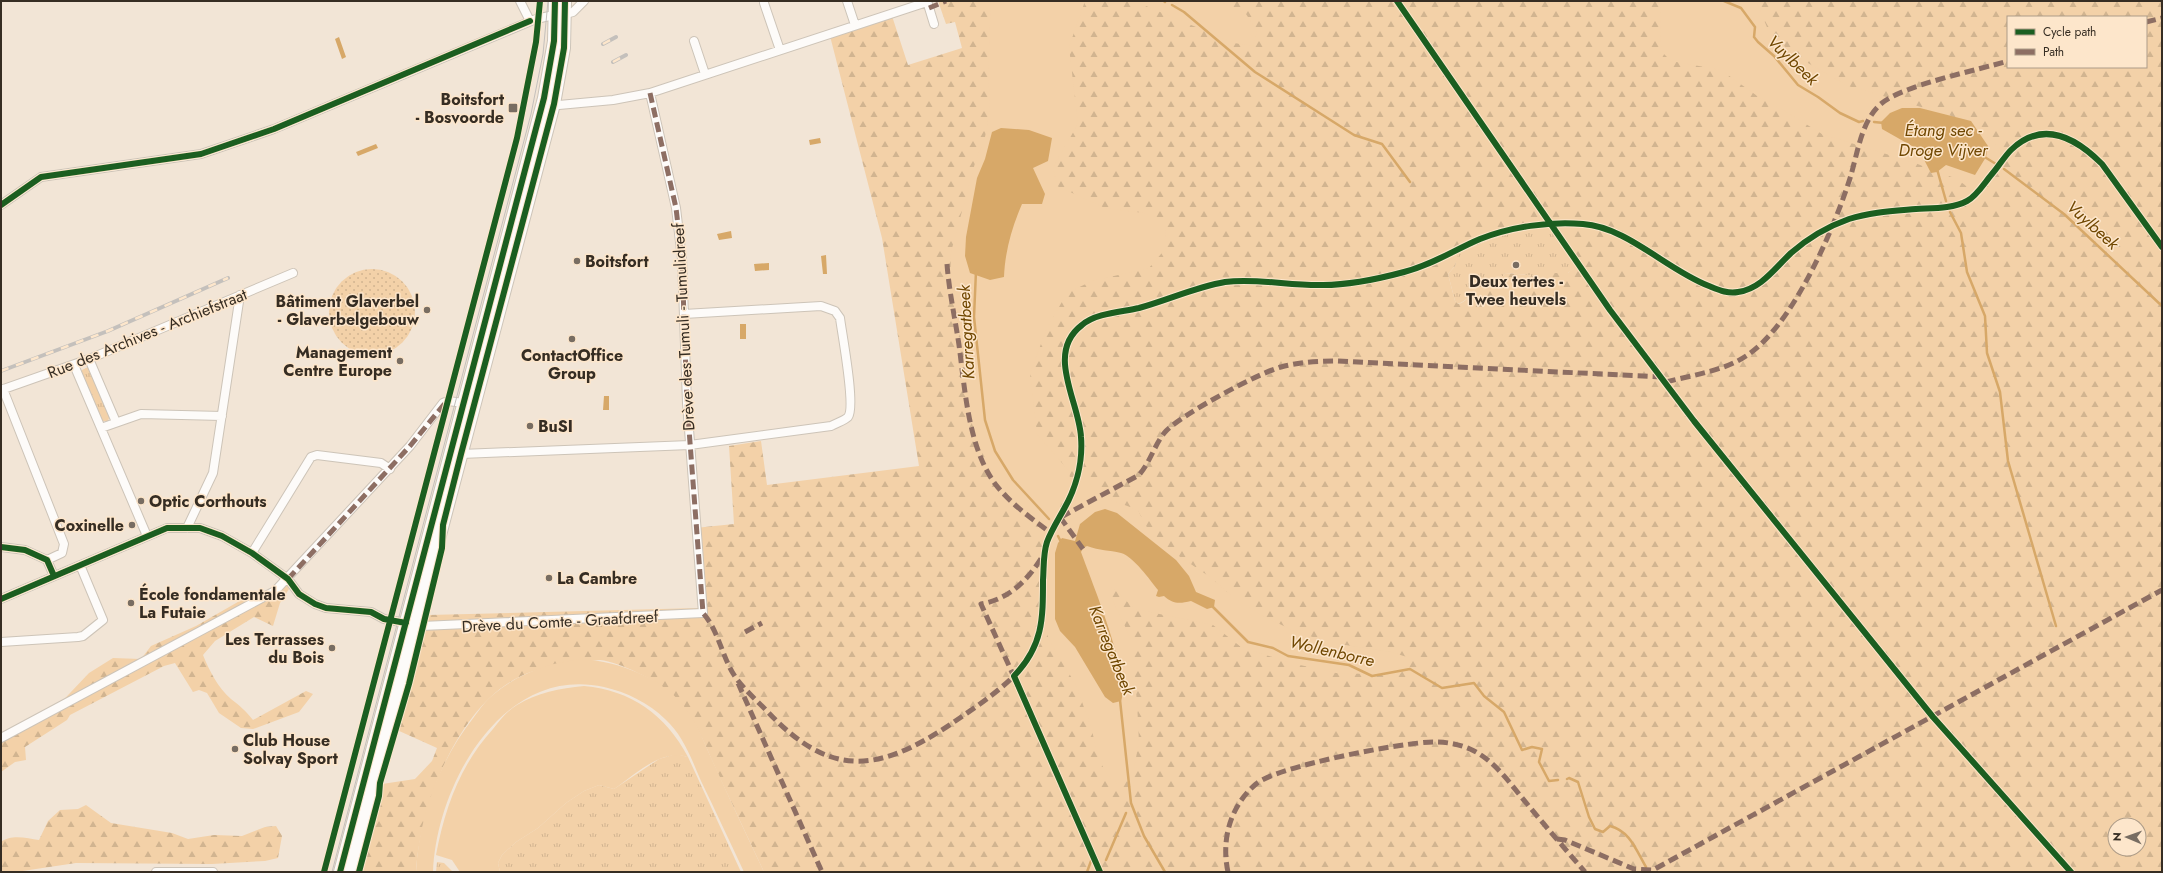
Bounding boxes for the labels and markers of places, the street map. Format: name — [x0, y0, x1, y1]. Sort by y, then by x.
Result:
place label: Boitsfort - Bosvoorde — [416, 88, 505, 129]
marker: Boitsfort - Bosvoorde — [507, 102, 519, 114]
place label: Boitsfort — [585, 250, 649, 273]
marker: Boitsfort — [572, 256, 582, 266]
marker: Deux tertes - Twee heuvels — [1511, 260, 1521, 270]
place label: Deux tertes - Twee heuvels — [1466, 270, 1566, 311]
place label: Bâtiment Glaverbel - Glaverbelgebouw — [276, 290, 420, 331]
marker: Bâtiment Glaverbel - Glaverbelgebouw — [422, 305, 432, 315]
marker: ContactOffice Group — [567, 334, 577, 344]
place label: Management Centre Europe — [283, 341, 393, 382]
place label: ContactOffice Group — [521, 344, 623, 385]
marker: Management Centre Europe — [395, 356, 405, 366]
place label: BuSI — [538, 415, 573, 438]
marker: BuSI — [525, 421, 535, 431]
place label: Optic Corthouts — [149, 490, 267, 513]
marker: Optic Corthouts — [136, 496, 146, 506]
place label: Coxinelle — [54, 514, 124, 537]
marker: Coxinelle — [127, 520, 137, 530]
place label: La Cambre — [557, 567, 637, 590]
marker: La Cambre — [544, 573, 554, 583]
place label: École fondamentale La Futaie — [139, 583, 286, 624]
marker: École fondamentale La Futaie — [126, 598, 136, 608]
place label: Les Terrasses du Bois — [225, 628, 324, 669]
marker: Les Terrasses du Bois — [327, 643, 337, 653]
place label: Club House Solvay Sport — [243, 729, 339, 770]
marker: Club House Solvay Sport — [230, 744, 240, 754]

